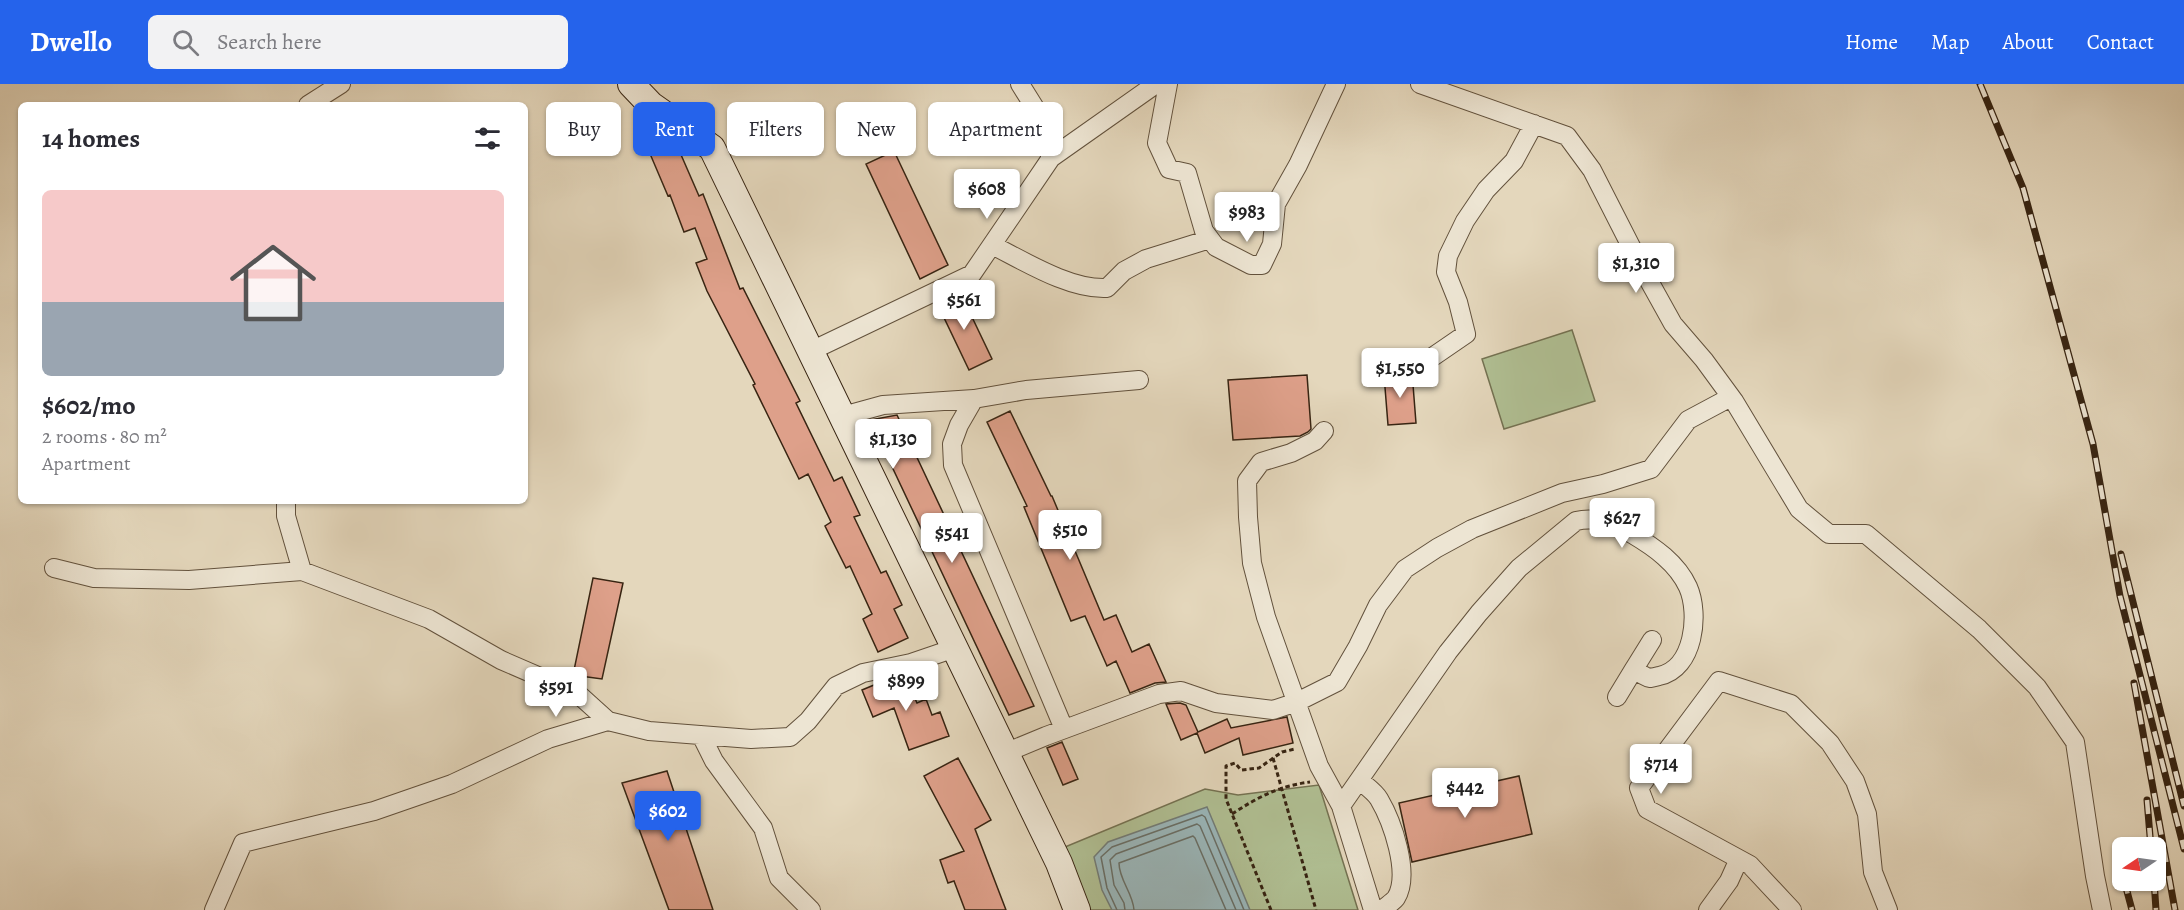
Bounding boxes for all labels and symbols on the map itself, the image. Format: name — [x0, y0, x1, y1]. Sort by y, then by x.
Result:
pin: $608 — [951, 169, 1023, 220]
pin: $983 — [1211, 192, 1283, 243]
pin: $1,310 — [1587, 243, 1685, 294]
pin: $561 — [928, 280, 1000, 331]
pin: $1,550 — [1351, 348, 1449, 399]
pin: $1,130 — [844, 419, 942, 470]
pin: $627 — [1586, 498, 1658, 549]
pin: $510 — [1034, 510, 1106, 561]
pin: $541 — [916, 513, 988, 564]
pin: $899 — [870, 661, 942, 712]
pin: $591 — [520, 667, 592, 718]
pin: $714 — [1625, 744, 1697, 795]
pin: $442 — [1429, 768, 1501, 819]
pin: $602 — [632, 791, 704, 842]
north arrow — [2112, 837, 2166, 891]

